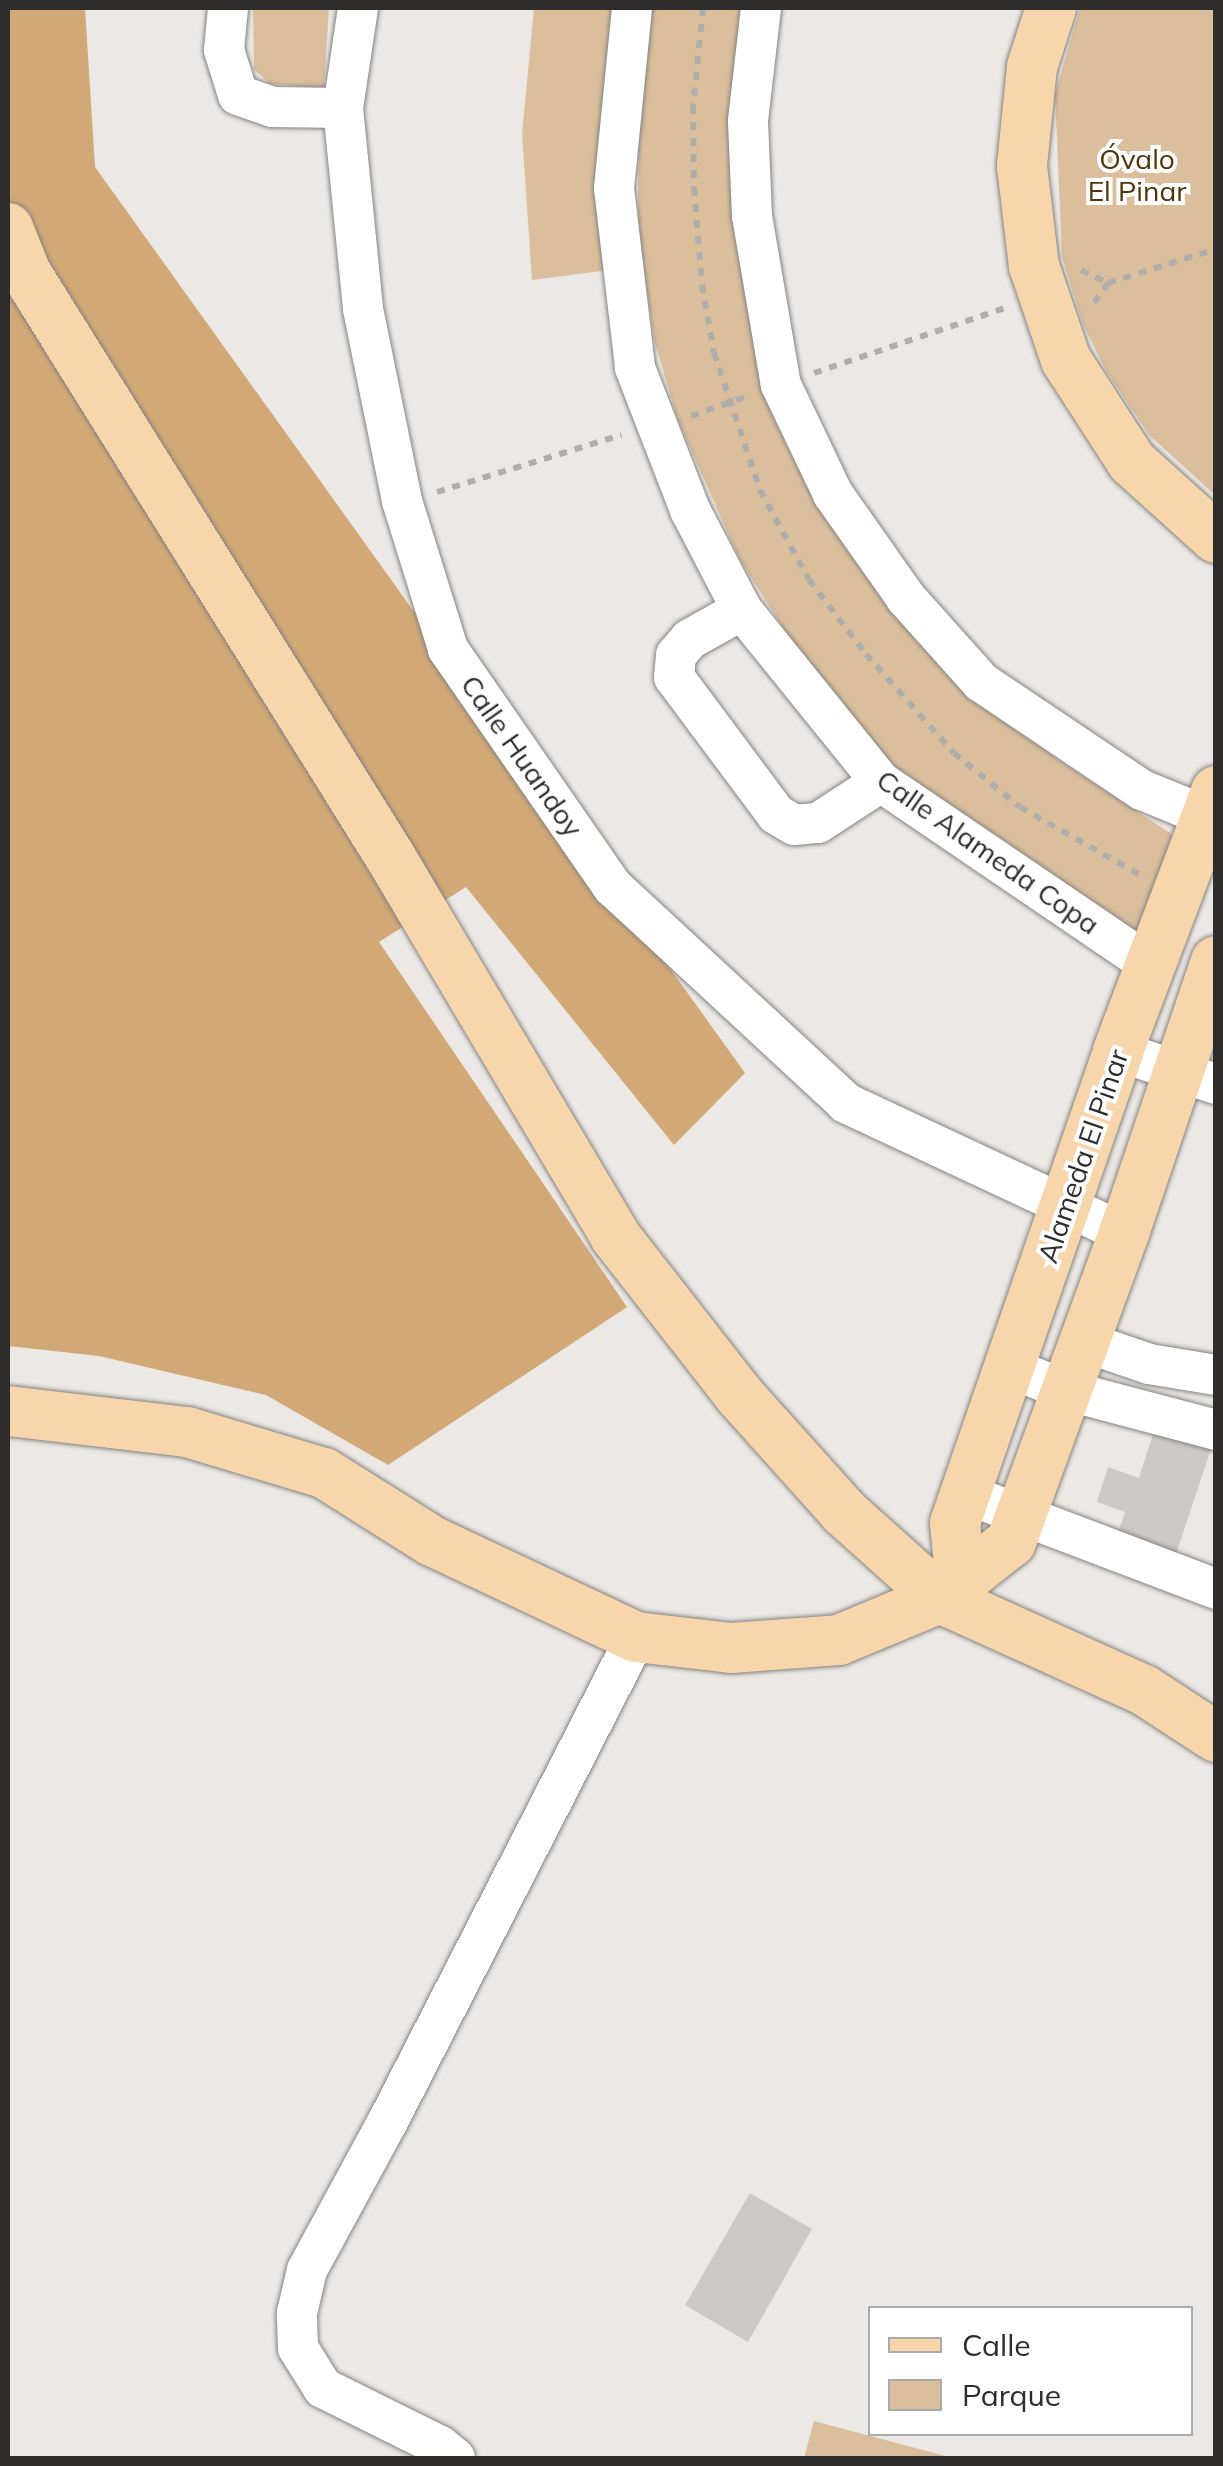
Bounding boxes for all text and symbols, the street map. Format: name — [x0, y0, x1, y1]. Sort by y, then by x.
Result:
park label: Óvalo El Pinar — [1088, 142, 1186, 208]
street label: Calle Huandoy — [454, 669, 590, 843]
street label: Calle Alameda Copa — [870, 763, 1106, 941]
street label: Alameda El Pinar — [1031, 1045, 1135, 1267]
legend — [868, 2306, 1193, 2436]
text: Calle — [962, 2326, 1031, 2364]
text: Parque — [962, 2376, 1061, 2414]

